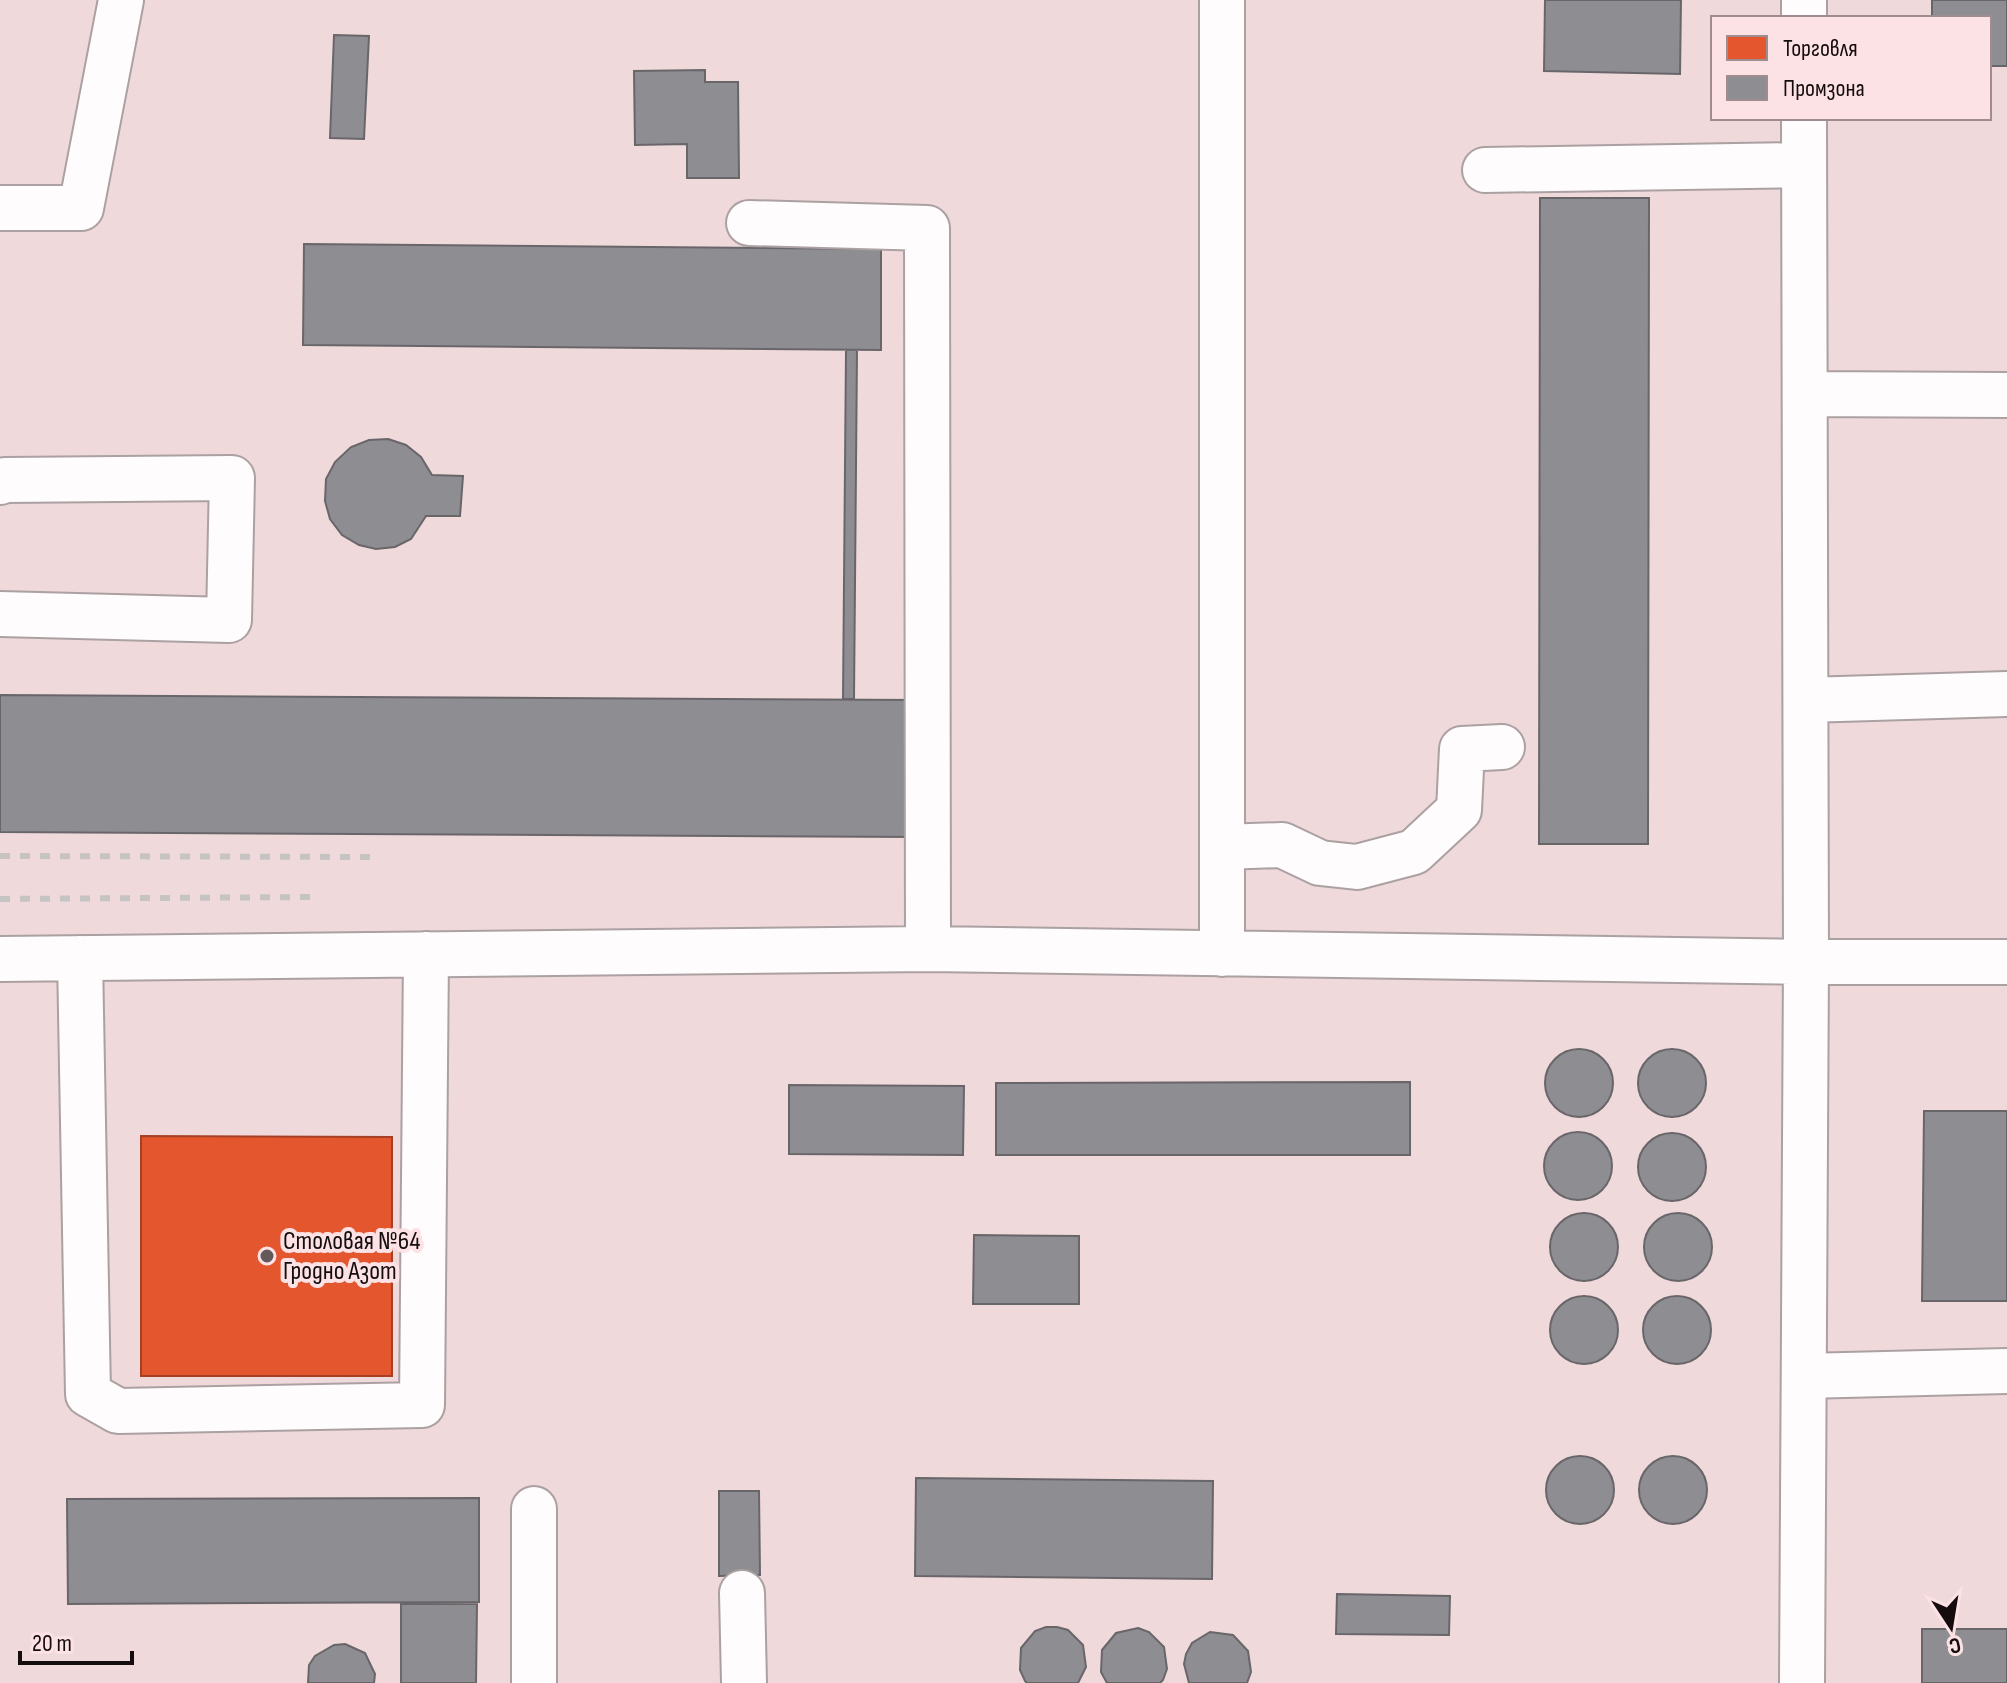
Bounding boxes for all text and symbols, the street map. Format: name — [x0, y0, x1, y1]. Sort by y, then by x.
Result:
legend — [1711, 16, 1991, 120]
text: Торговля — [1783, 34, 1858, 63]
text: Промзона — [1783, 74, 1865, 103]
place label: Столовая №64 Гродно Азот — [283, 1226, 420, 1287]
marker: Столовая №64 Гродно Азот — [258, 1247, 276, 1265]
north arrow — [1911, 1587, 1991, 1667]
scale bar — [20, 1615, 132, 1665]
text: 20 m — [32, 1629, 72, 1658]
text: С — [1947, 1631, 1963, 1659]

